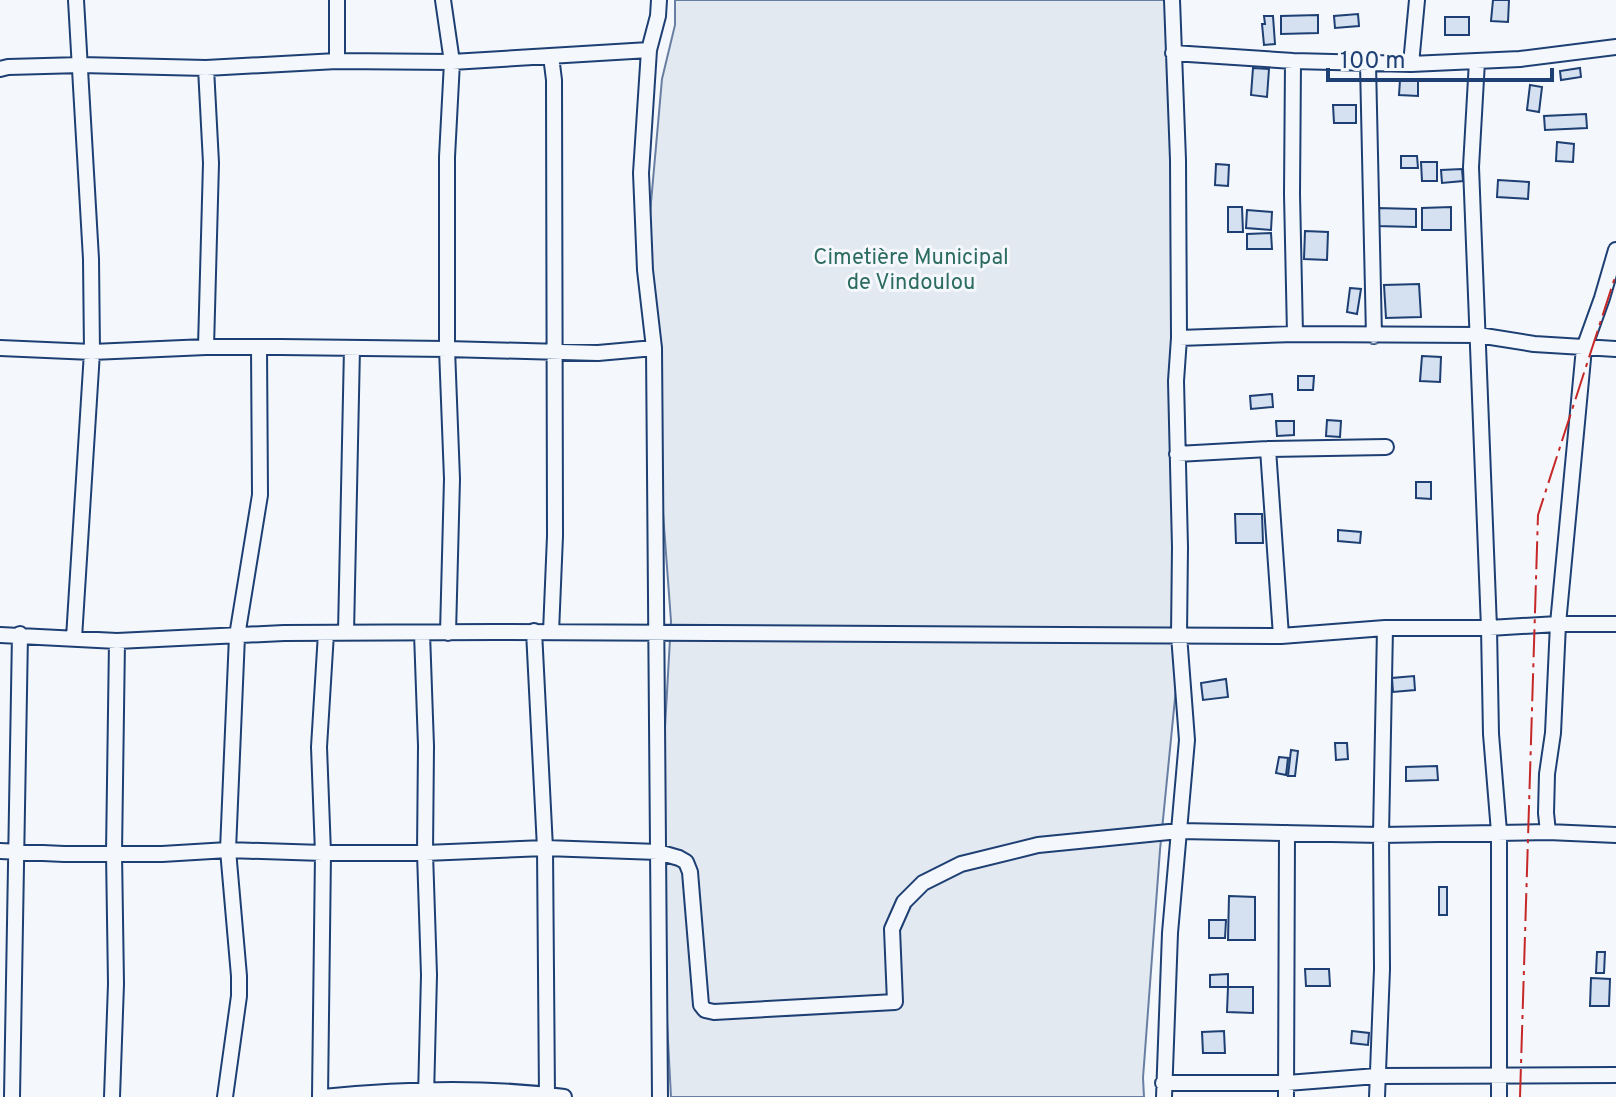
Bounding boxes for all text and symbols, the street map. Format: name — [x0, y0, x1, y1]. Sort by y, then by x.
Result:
scale bar — [1328, 32, 1552, 82]
text: 100 m — [1340, 47, 1406, 77]
park label: Cimetière Municipal de Vindoulou — [813, 245, 1009, 297]

